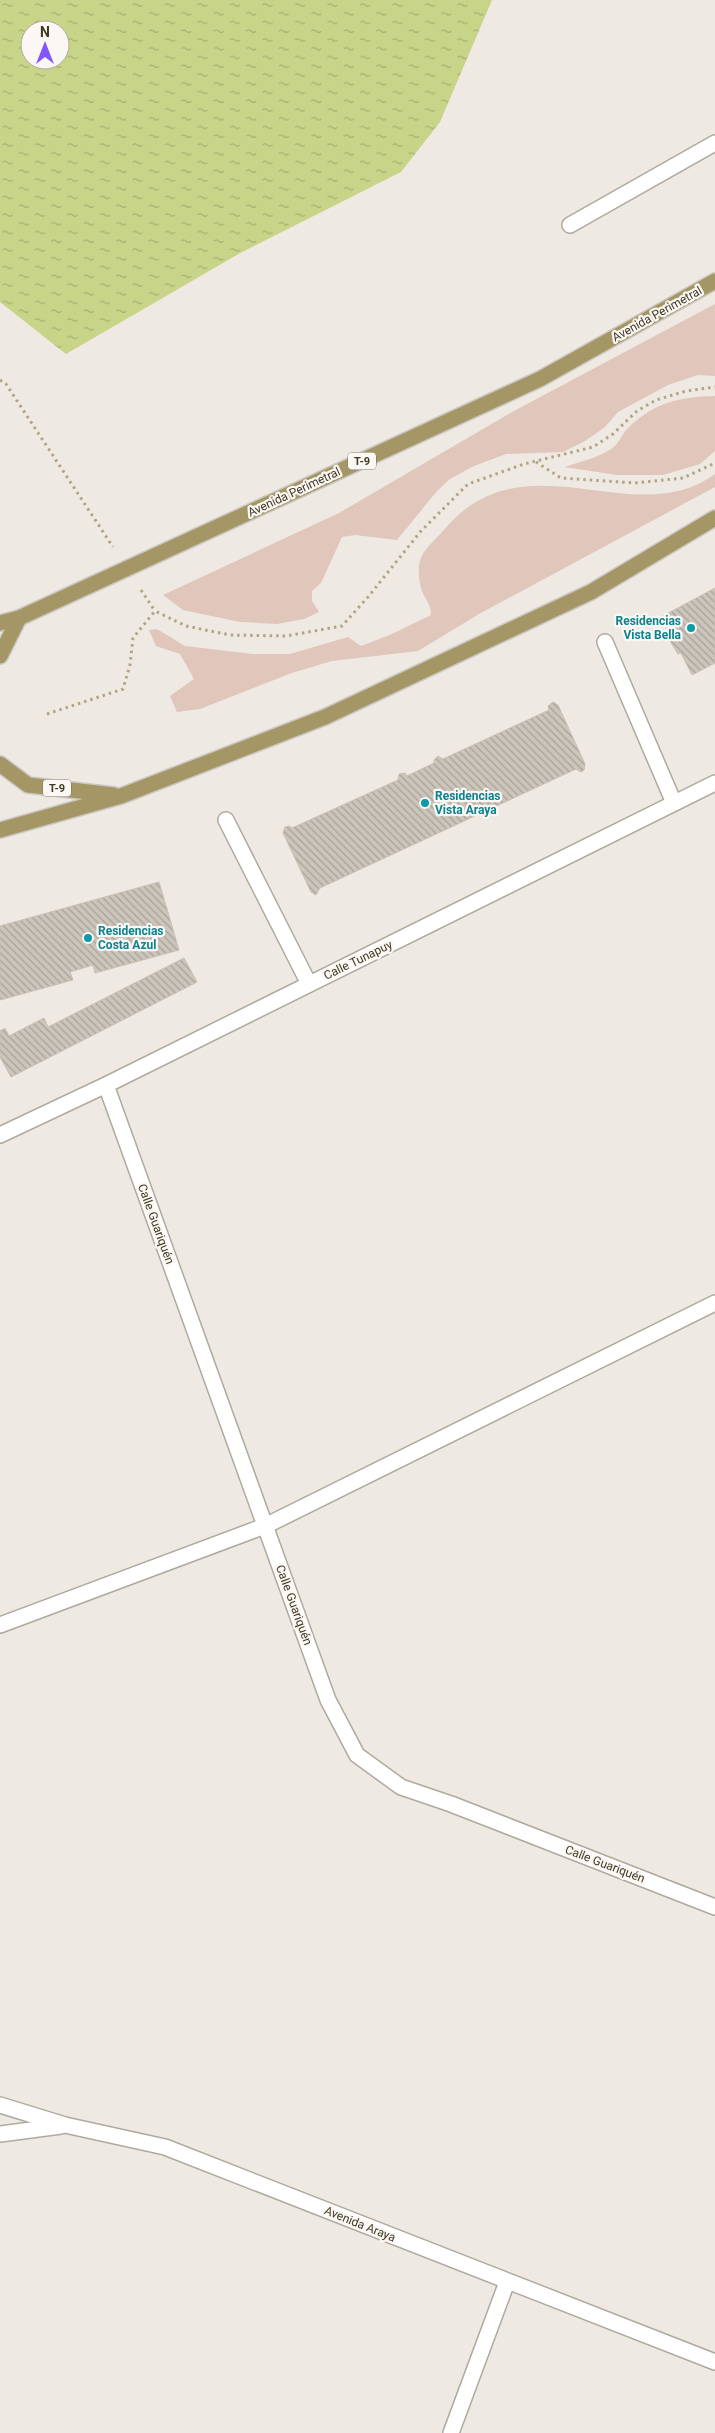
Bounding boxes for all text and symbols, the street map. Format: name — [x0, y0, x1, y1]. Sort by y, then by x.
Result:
north arrow — [20, 20, 70, 70]
text: N — [40, 24, 50, 40]
street label: Avenida Perimetral — [610, 284, 704, 344]
road number: T-9 — [348, 452, 376, 470]
street label: Avenida Perimetral — [246, 464, 342, 520]
place label: Residencias Vista Bella — [616, 614, 682, 642]
marker: Residencias Vista Bella — [685, 622, 697, 634]
road number: T-9 — [43, 780, 71, 796]
place label: Residencias Vista Araya — [435, 789, 500, 817]
marker: Residencias Vista Araya — [419, 797, 431, 809]
place label: Residencias Costa Azul — [98, 924, 163, 952]
marker: Residencias Costa Azul — [82, 932, 94, 944]
street label: Calle Tunapuy — [321, 937, 395, 983]
street label: Calle Guariquén — [135, 1182, 177, 1266]
street label: Calle Guariquén — [273, 1563, 315, 1647]
street label: Calle Guariquén — [563, 1842, 647, 1886]
street label: Avenida Araya — [322, 2203, 398, 2245]

